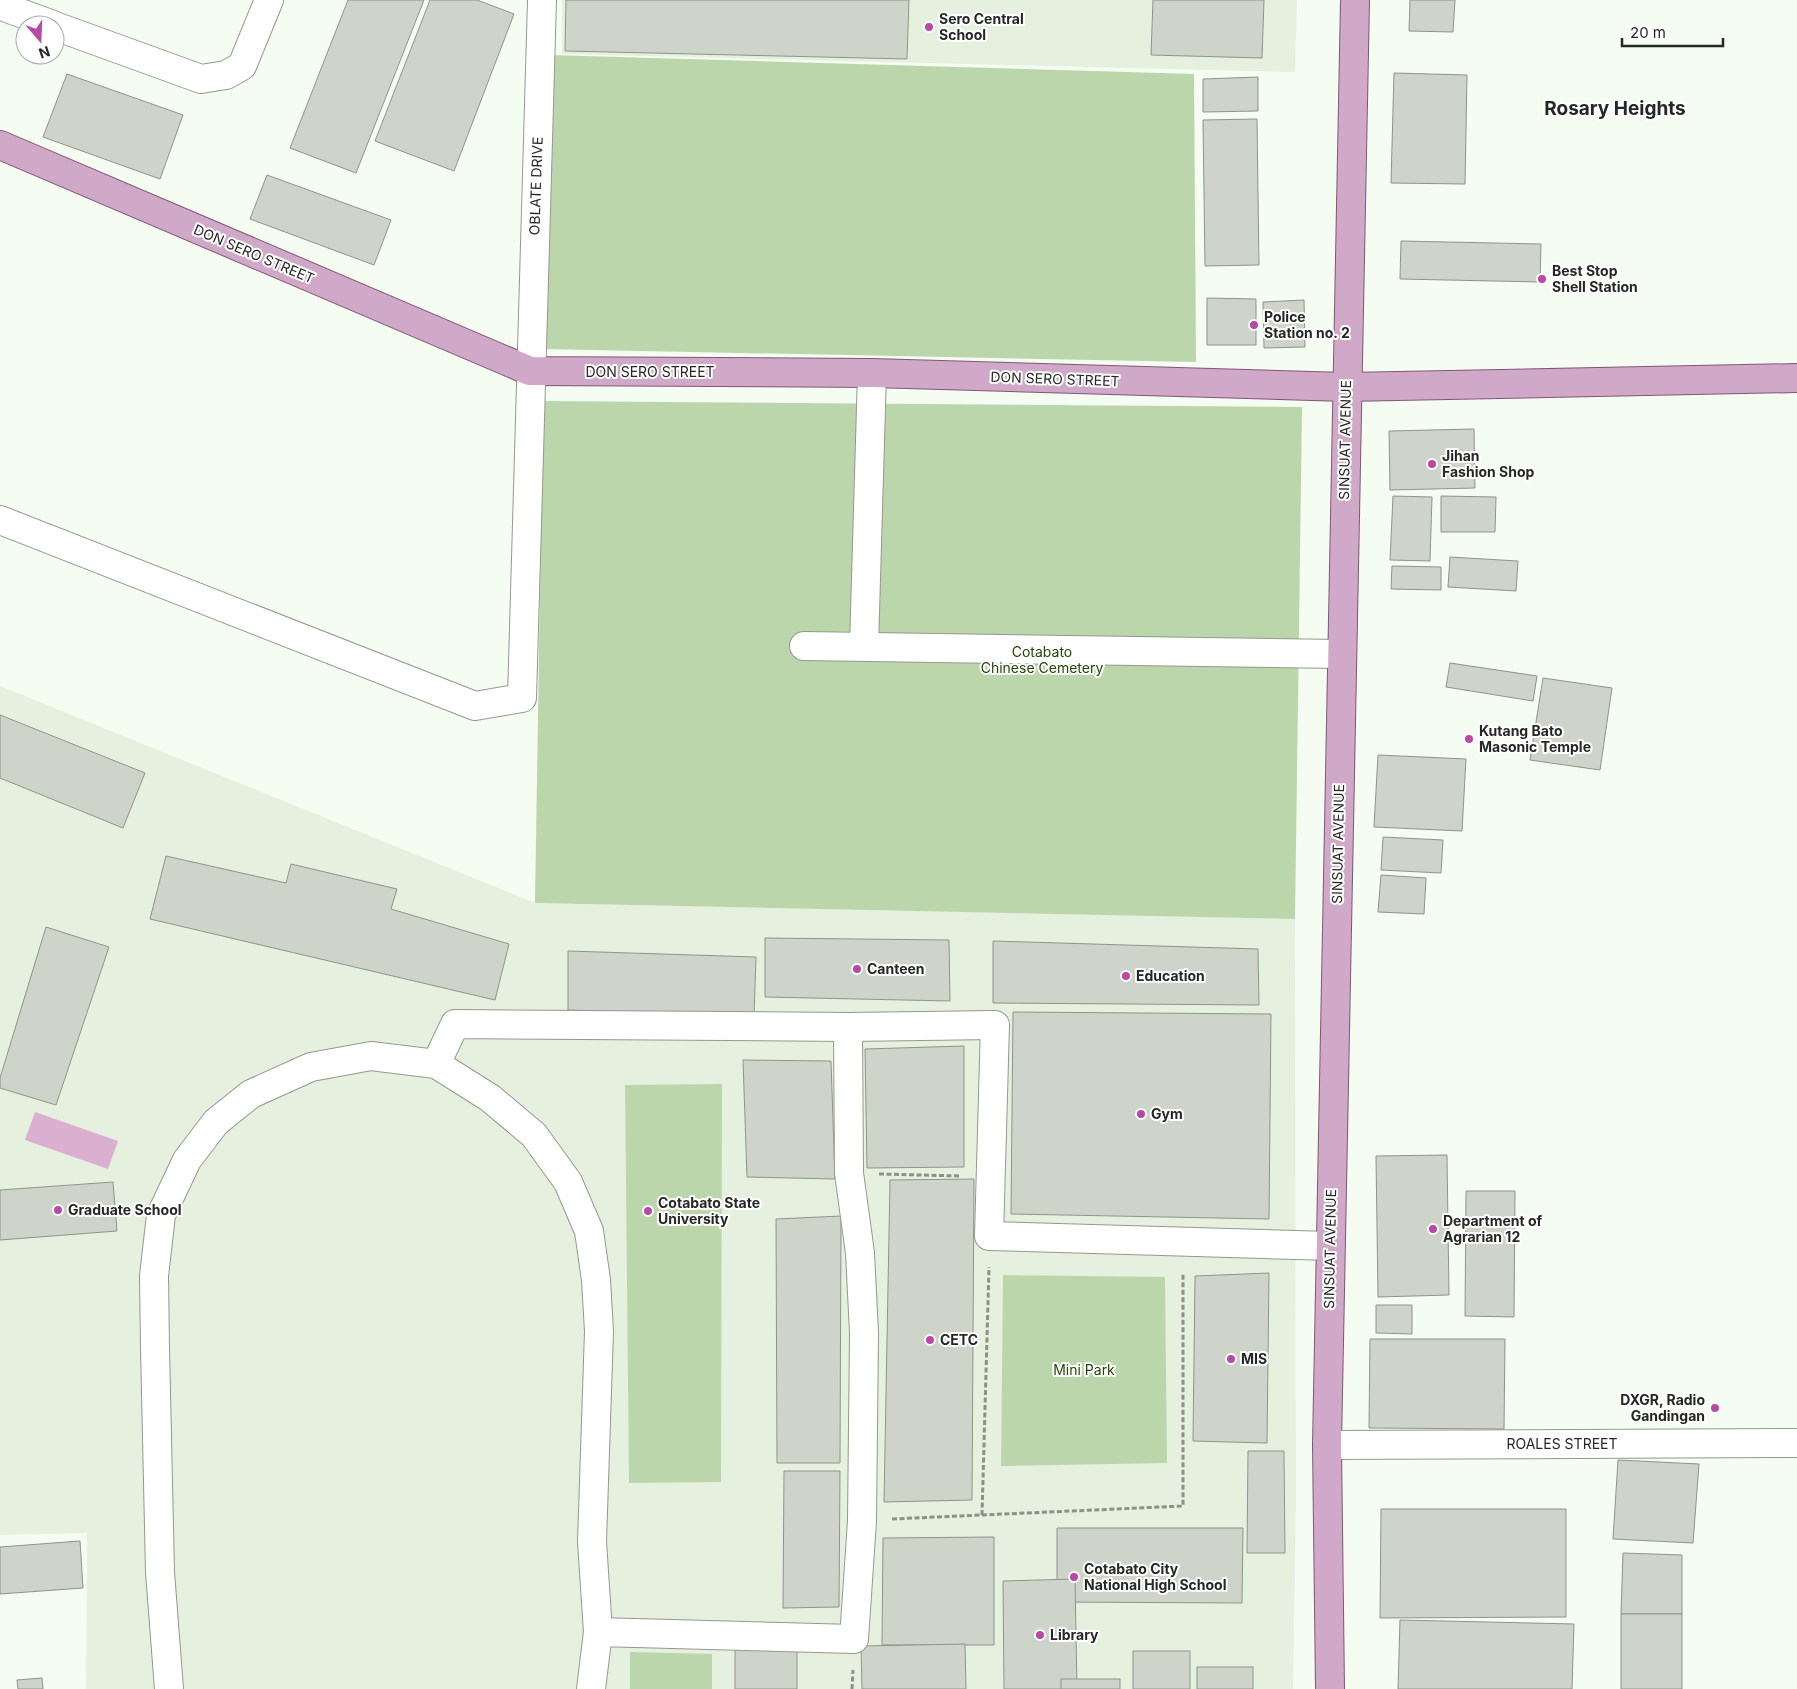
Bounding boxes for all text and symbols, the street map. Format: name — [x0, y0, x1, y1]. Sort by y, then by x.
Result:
place label: Sero Central School — [939, 10, 1024, 43]
north arrow — [15, 15, 65, 65]
scale bar — [1622, 15, 1723, 47]
marker: Sero Central School — [923, 21, 935, 33]
text: 20 m — [1630, 23, 1666, 42]
text: N — [37, 43, 52, 63]
district label: Rosary Heights — [1544, 97, 1686, 120]
street label: OBLATE DRIVE — [525, 136, 546, 236]
street label: DON SERO STREET — [191, 220, 317, 287]
place label: Best Stop Shell Station — [1552, 262, 1638, 295]
marker: Best Stop Shell Station — [1536, 273, 1548, 285]
place label: Police Station no. 2 — [1264, 308, 1350, 341]
marker: Police Station no. 2 — [1248, 319, 1260, 331]
street label: DON SERO STREET — [585, 363, 715, 380]
street label: DON SERO STREET — [990, 368, 1120, 389]
street label: SINSUAT AVENUE — [1335, 380, 1354, 500]
place label: Jihan Fashion Shop — [1442, 447, 1535, 480]
marker: Jihan Fashion Shop — [1426, 458, 1438, 470]
park label: Cotabato Chinese Cemetery — [981, 643, 1103, 676]
place label: Kutang Bato Masonic Temple — [1479, 722, 1591, 755]
marker: Kutang Bato Masonic Temple — [1463, 733, 1475, 745]
street label: SINSUAT AVENUE — [1328, 784, 1347, 904]
place label: Canteen — [867, 960, 925, 977]
marker: Canteen — [851, 963, 863, 975]
place label: Education — [1136, 967, 1205, 984]
marker: Education — [1120, 970, 1132, 982]
place label: Gym — [1151, 1105, 1183, 1122]
marker: Gym — [1135, 1108, 1147, 1120]
street label: SINSUAT AVENUE — [1320, 1189, 1339, 1309]
place label: Cotabato State University — [658, 1194, 760, 1227]
place label: Graduate School — [68, 1201, 182, 1218]
marker: Graduate School — [52, 1204, 64, 1216]
marker: Cotabato State University — [642, 1205, 654, 1217]
place label: Department of Agrarian 12 — [1443, 1212, 1543, 1245]
marker: Department of Agrarian 12 — [1427, 1223, 1439, 1235]
place label: CETC — [940, 1331, 978, 1348]
marker: CETC — [924, 1334, 936, 1346]
place label: MIS — [1241, 1350, 1267, 1367]
marker: MIS — [1225, 1353, 1237, 1365]
park label: Mini Park — [1053, 1361, 1115, 1378]
place label: DXGR, Radio Gandingan — [1620, 1391, 1705, 1424]
marker: DXGR, Radio Gandingan — [1709, 1402, 1721, 1414]
street label: ROALES STREET — [1506, 1435, 1618, 1452]
place label: Cotabato City National High School — [1084, 1560, 1226, 1593]
marker: Cotabato City National High School — [1068, 1571, 1080, 1583]
place label: Library — [1050, 1626, 1099, 1643]
marker: Library — [1034, 1629, 1046, 1641]

